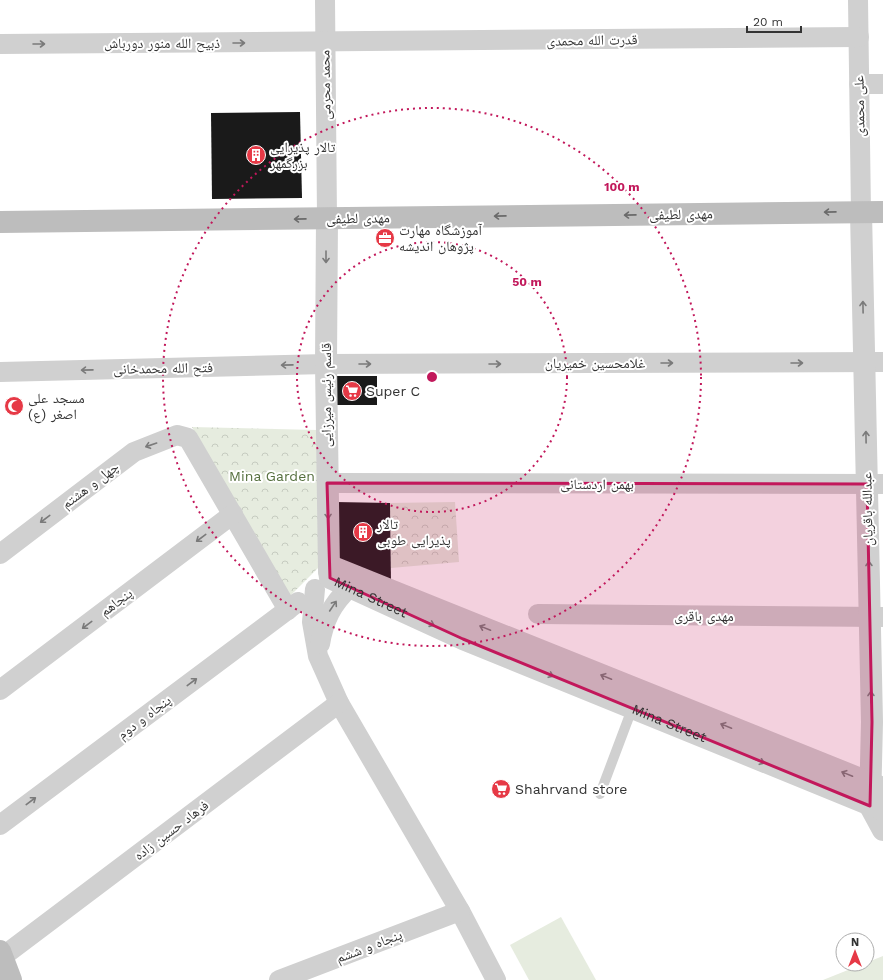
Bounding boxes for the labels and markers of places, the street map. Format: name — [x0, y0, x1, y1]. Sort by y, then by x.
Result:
place label: تالار پذیرایی بزرگمهر — [269, 139, 336, 172]
building icon: تالار پذیرایی بزرگمهر — [245, 144, 267, 166]
place label: آموزشگاه مهارت پژوهان اندیشه — [399, 222, 482, 255]
office icon: آموزشگاه مهارت پژوهان اندیشه — [374, 227, 396, 249]
centre of rings — [425, 370, 439, 384]
supermarket icon: Super C — [341, 380, 363, 402]
place label: Super C — [366, 383, 420, 399]
place label: مسجد علی اصغر (ع) — [28, 390, 85, 424]
mosque icon: مسجد علی اصغر (ع) — [3, 395, 25, 417]
place label: تالار پذیرایی طوبی — [376, 516, 451, 549]
building icon: تالار پذیرایی طوبی — [352, 521, 374, 543]
supermarket icon: Shahrvand store — [490, 778, 512, 800]
place label: Shahrvand store — [515, 781, 627, 797]

